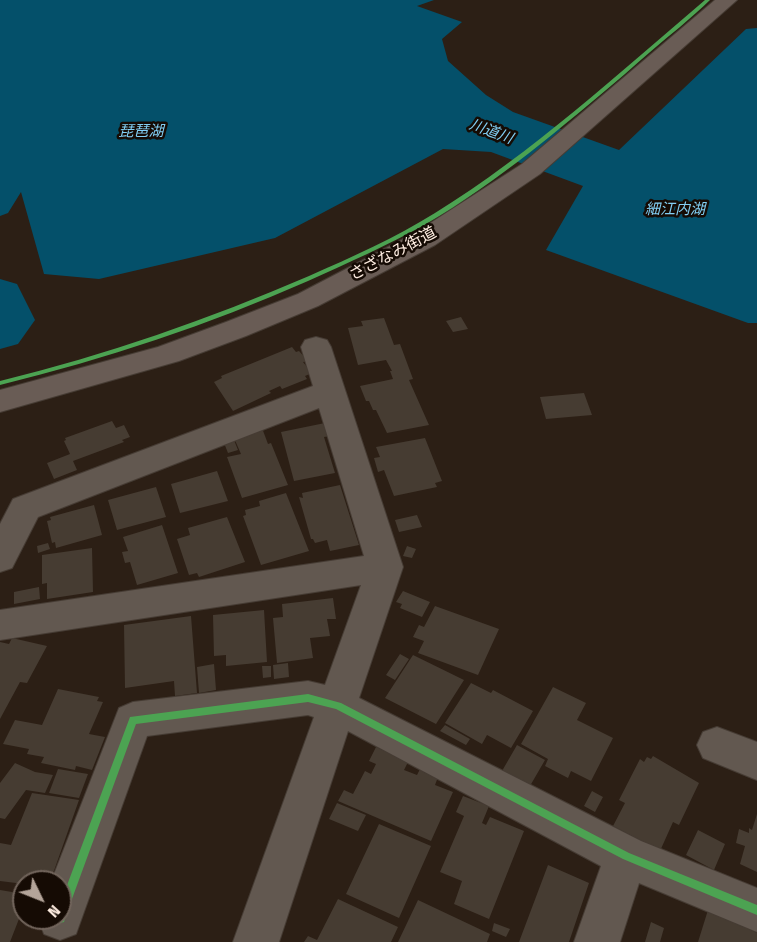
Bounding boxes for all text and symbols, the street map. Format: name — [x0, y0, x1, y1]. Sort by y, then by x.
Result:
water label: 川道川 — [467, 116, 515, 148]
water label: 琵琶湖 — [119, 123, 163, 141]
water label: 細江内湖 — [645, 201, 705, 219]
street label: さざなみ街道 — [346, 223, 440, 285]
north arrow — [12, 870, 72, 930]
text: N — [44, 901, 64, 921]

